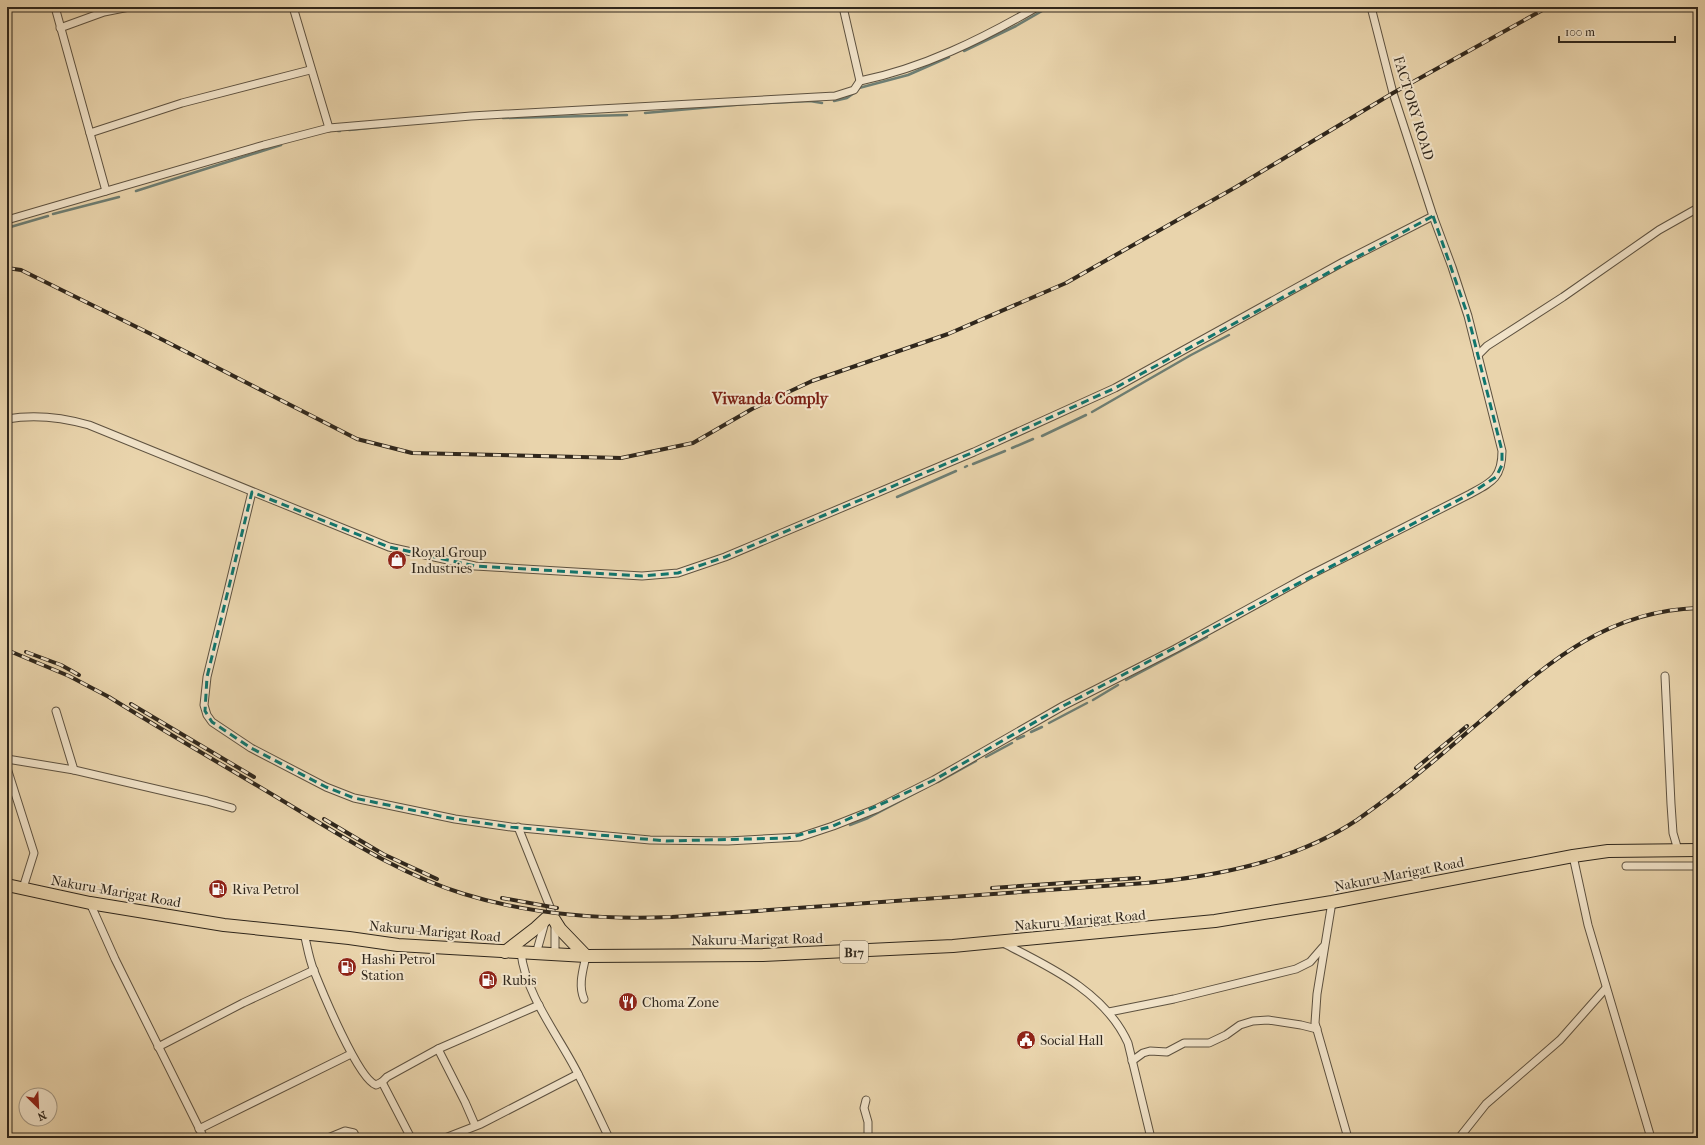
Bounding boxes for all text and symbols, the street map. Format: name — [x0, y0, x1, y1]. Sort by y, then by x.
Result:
scale bar — [1559, 18, 1675, 44]
text: 100 m — [1565, 25, 1595, 39]
street label: FACTORY ROAD — [1390, 54, 1438, 163]
district label: Viwanda Comply — [711, 389, 830, 409]
place label: Royal Group Industries — [411, 544, 487, 577]
shop icon: Royal Group Industries — [386, 549, 408, 571]
street label: Nakuru-Marigat Road — [1333, 853, 1466, 895]
street label: Nakuru-Marigat Road — [49, 872, 183, 911]
fuel station icon: Riva Petrol — [207, 878, 229, 900]
place label: Riva Petrol — [232, 881, 299, 898]
street label: Nakuru-Marigat Road — [1014, 906, 1147, 935]
street label: Nakuru-Marigat Road — [369, 917, 502, 946]
street label: Nakuru-Marigat Road — [691, 930, 823, 949]
road number: B17 — [840, 941, 868, 963]
place label: Hashi Petrol Station — [361, 951, 436, 984]
fuel station icon: Hashi Petrol Station — [336, 956, 358, 978]
fuel station icon: Rubis — [477, 969, 499, 991]
place label: Rubis — [502, 972, 536, 989]
restaurant icon: Choma Zone — [617, 991, 639, 1013]
place label: Choma Zone — [642, 994, 719, 1011]
public building icon: Social Hall — [1015, 1029, 1037, 1051]
place label: Social Hall — [1040, 1032, 1103, 1049]
north arrow — [18, 1087, 58, 1127]
text: N — [35, 1108, 48, 1124]

